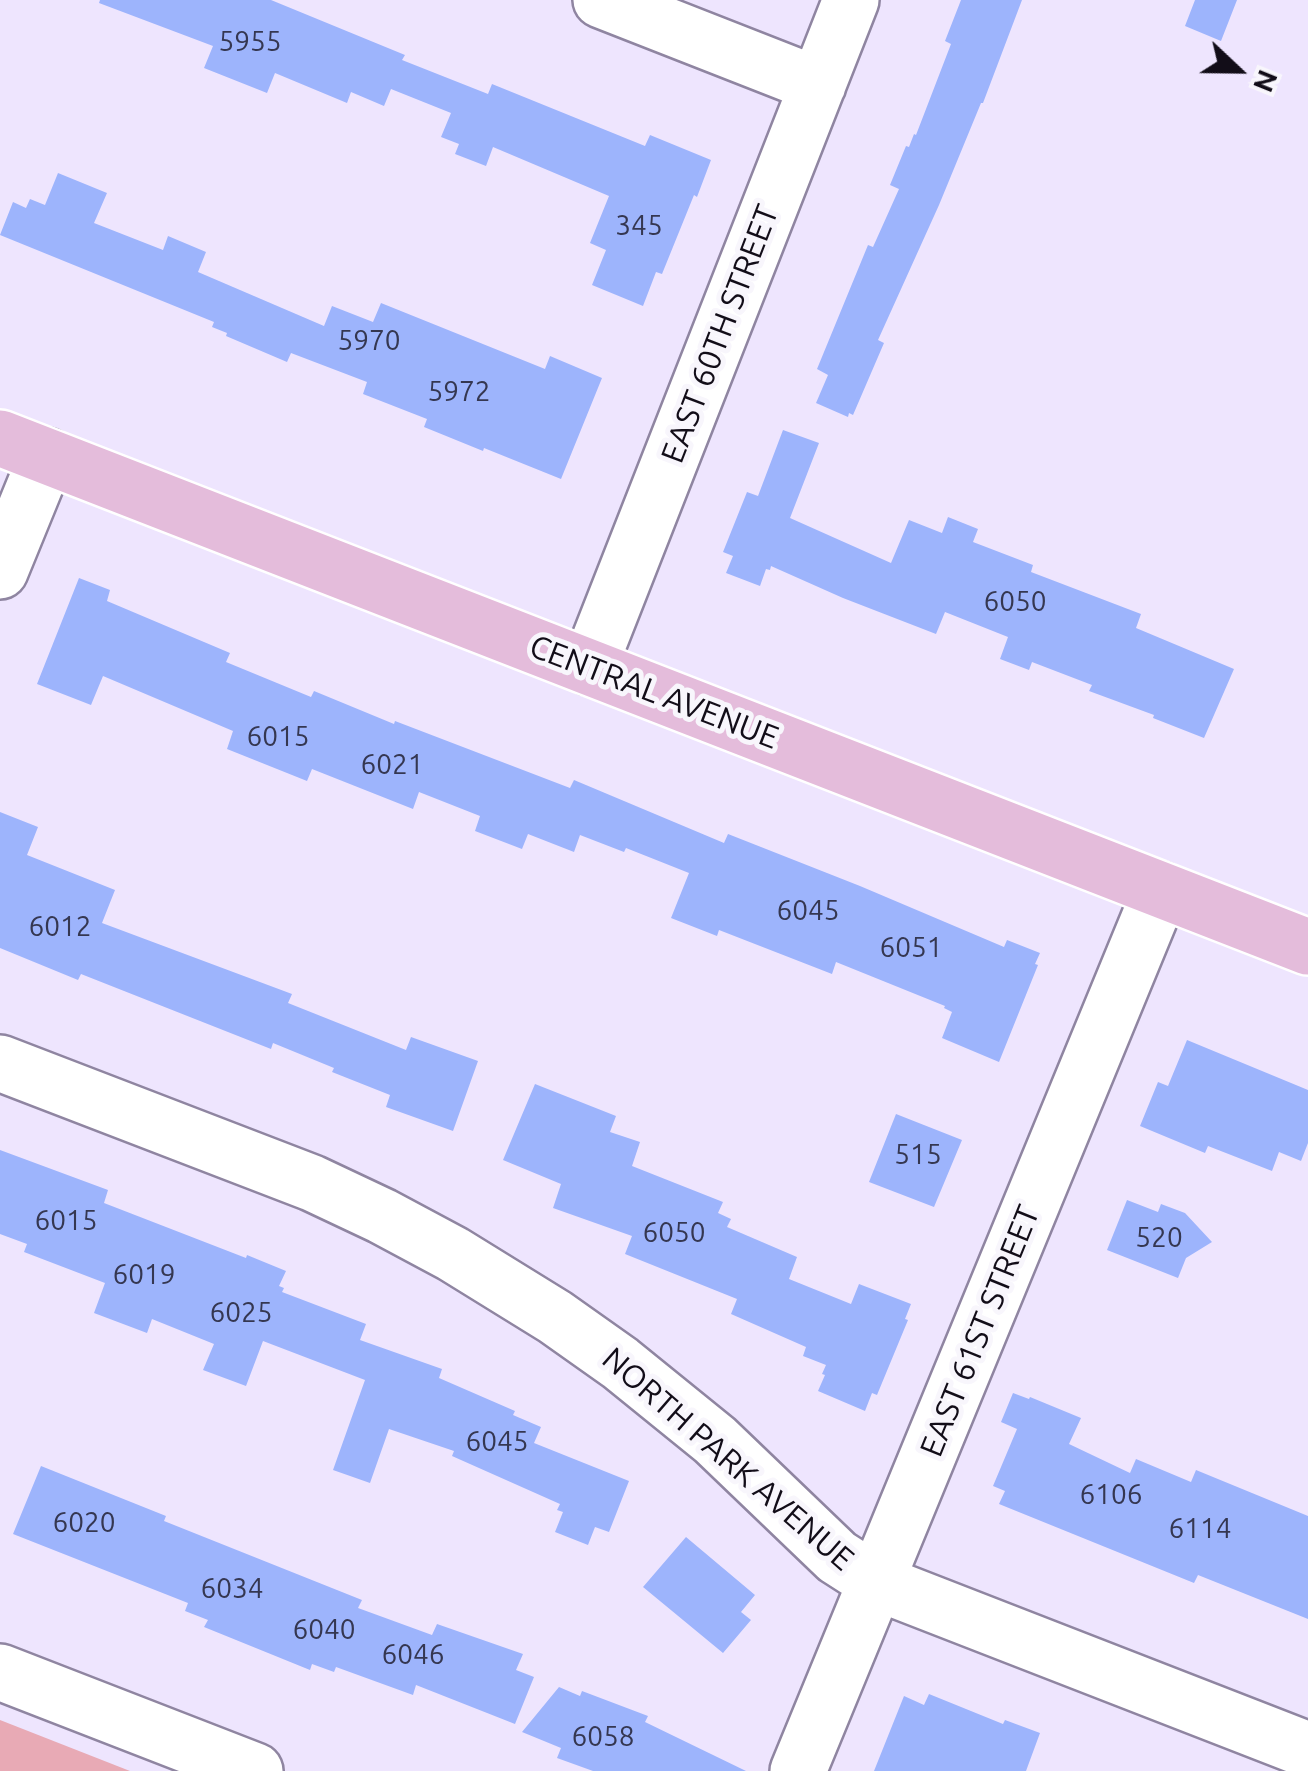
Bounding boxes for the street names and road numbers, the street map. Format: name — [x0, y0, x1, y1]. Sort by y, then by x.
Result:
street label: EAST 60TH STREET — [653, 200, 787, 468]
street label: CENTRAL AVENUE — [524, 627, 784, 757]
street label: EAST 61ST STREET — [912, 1200, 1048, 1462]
street label: NORTH PARK AVENUE — [594, 1339, 862, 1579]

